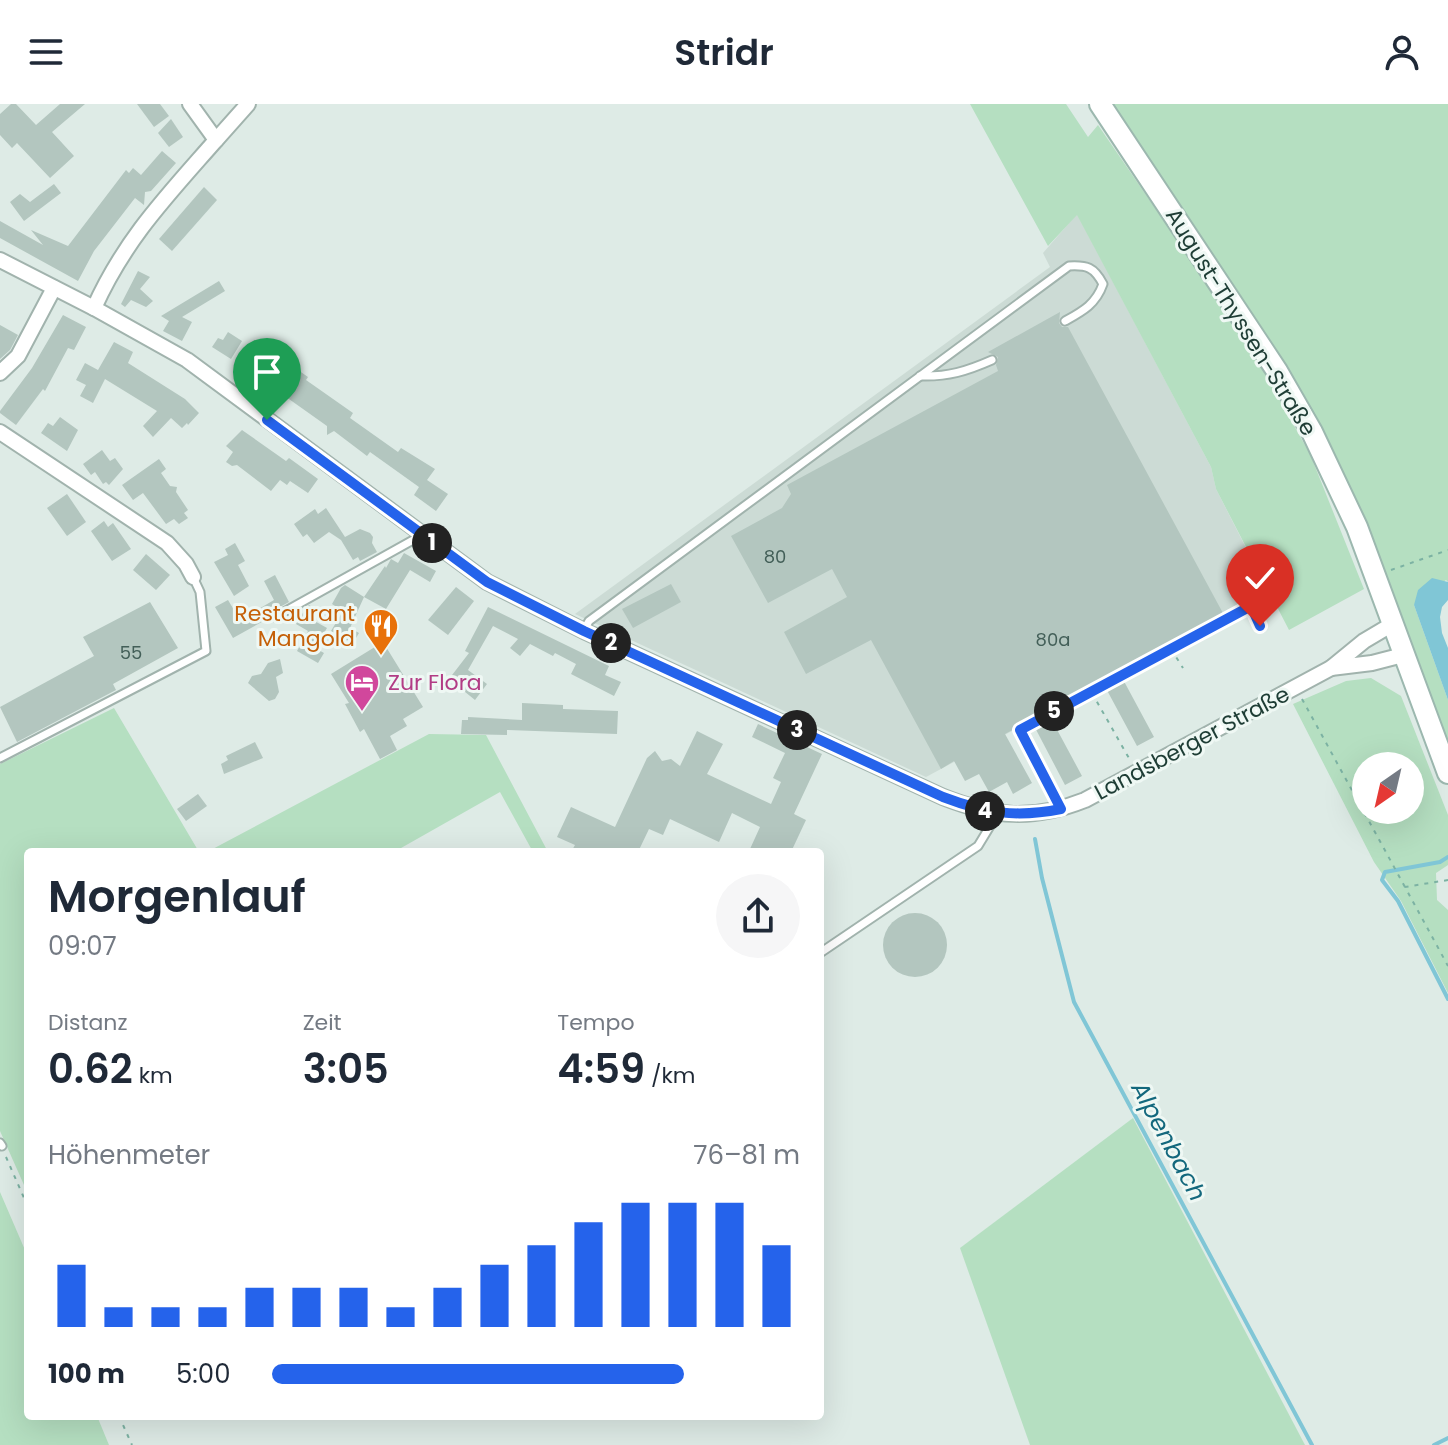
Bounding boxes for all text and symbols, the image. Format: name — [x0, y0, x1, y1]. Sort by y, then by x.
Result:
text: Stridr — [674, 27, 774, 78]
icon: menu — [24, 30, 68, 74]
icon: person — [1380, 30, 1424, 74]
street label: August-Thyssen-Straße — [1158, 202, 1324, 442]
pin — [233, 338, 301, 420]
icon: arrive — [245, 350, 289, 394]
pin: 1 — [412, 523, 452, 563]
text: 1 — [428, 527, 436, 558]
house number: 80 — [764, 544, 786, 569]
pin — [1226, 544, 1294, 626]
icon: check — [1238, 556, 1282, 600]
place label: Restaurant Mangold — [234, 598, 355, 654]
restaurant icon: Restaurant Mangold — [362, 607, 400, 657]
pin: 2 — [591, 623, 631, 663]
text: 2 — [605, 627, 617, 658]
house number: 80a — [1036, 627, 1070, 652]
house number: 55 — [120, 640, 142, 665]
hotel icon: Zur Flora — [343, 663, 381, 713]
place label: Zur Flora — [388, 667, 482, 698]
street label: Landsberger Straße — [1089, 678, 1295, 808]
pin: 5 — [1034, 691, 1074, 731]
text: 5 — [1047, 695, 1061, 726]
pin: 3 — [777, 710, 817, 750]
text: 3 — [790, 714, 804, 745]
north arrow — [1352, 752, 1424, 824]
map controls — [1352, 752, 1424, 824]
pin: 4 — [965, 791, 1005, 831]
text: 4 — [978, 795, 992, 826]
text: Morgenlauf — [48, 866, 306, 927]
button: share — [716, 874, 800, 958]
text: 09:07 — [48, 928, 117, 964]
text: Distanz — [48, 1007, 127, 1038]
text: Zeit — [303, 1007, 342, 1038]
text: Tempo — [557, 1007, 634, 1038]
text: 0.62 — [48, 1041, 133, 1097]
text: 3:05 — [303, 1041, 389, 1097]
text: 4:59 — [557, 1041, 645, 1097]
text: km — [133, 1060, 173, 1091]
text: /km — [645, 1060, 695, 1091]
water label: Alpenbach — [1123, 1075, 1214, 1207]
text: Höhenmeter — [48, 1137, 210, 1173]
text: 76–81 m — [693, 1137, 800, 1173]
text: 100 m — [48, 1356, 125, 1392]
text: 5:00 — [176, 1356, 231, 1392]

